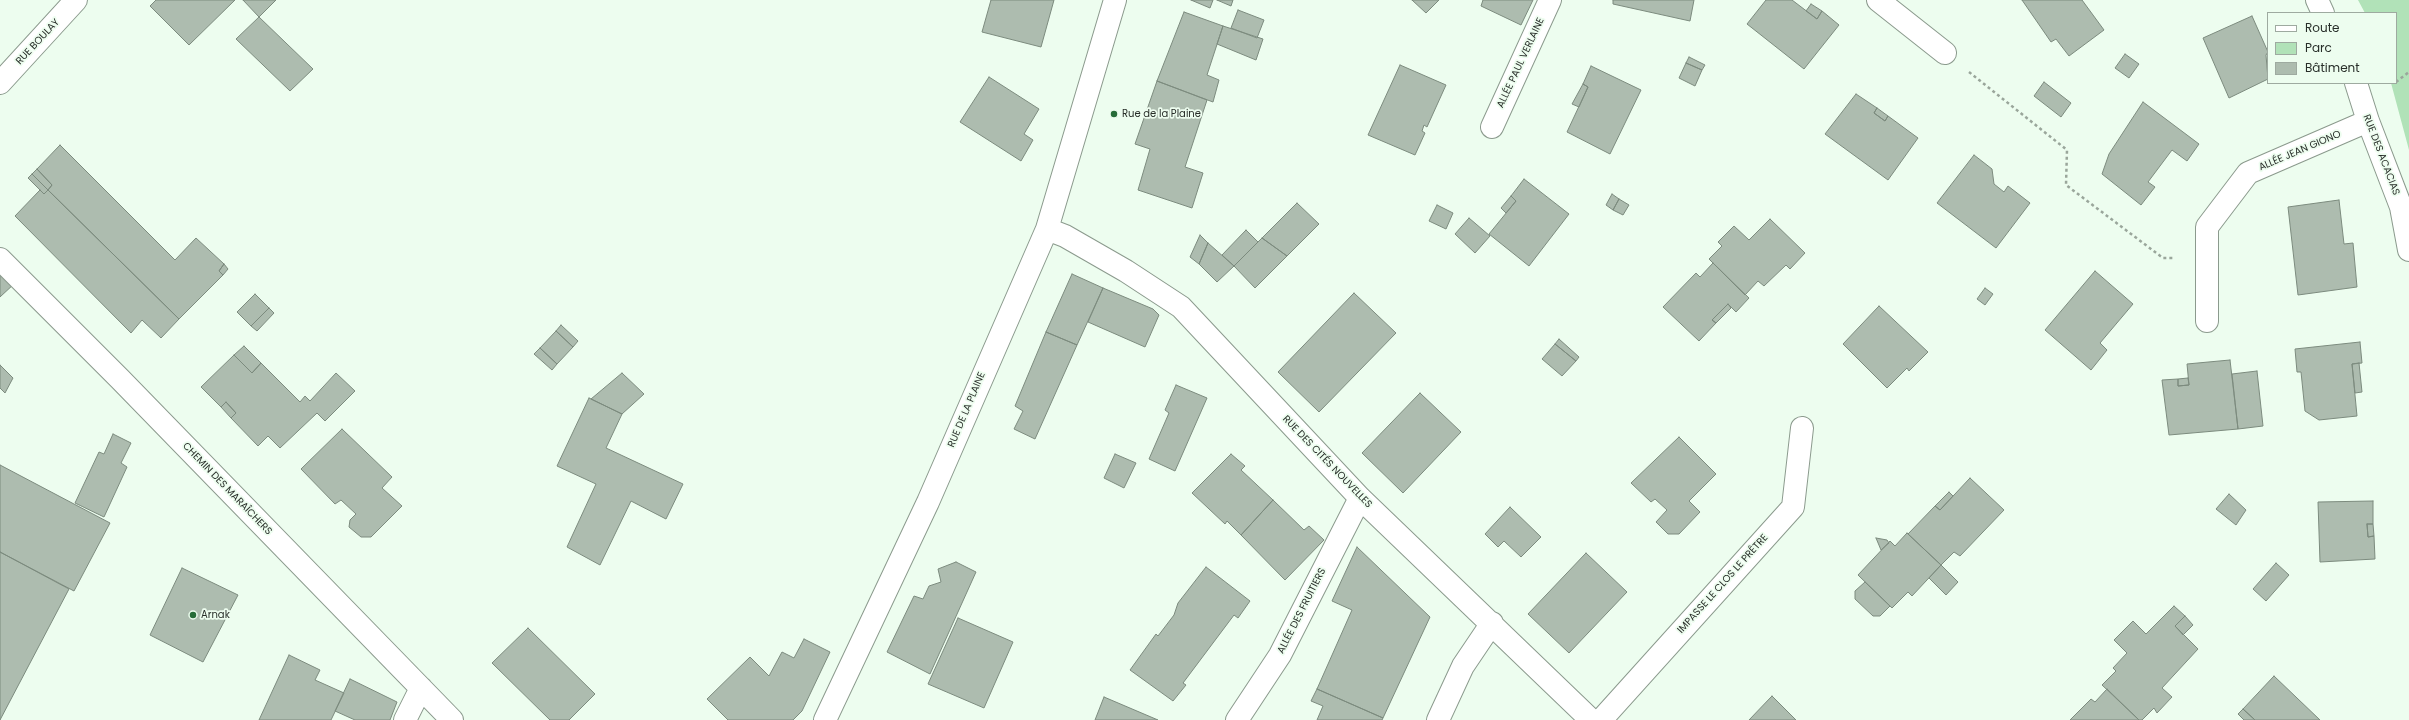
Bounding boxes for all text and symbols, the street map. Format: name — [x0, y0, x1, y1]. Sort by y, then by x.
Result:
legend — [2267, 12, 2397, 84]
street label: ALLÉE PAUL VERLAINE — [1495, 16, 1547, 110]
street label: RUE BOULAY — [14, 17, 62, 67]
text: Route — [2305, 19, 2339, 36]
text: Parc — [2305, 39, 2332, 56]
text: Bâtiment — [2305, 59, 2360, 76]
place label: Rue de la Plaine — [1122, 108, 1201, 120]
marker: Rue de la Plaine — [1109, 109, 1119, 119]
street label: RUE DES ACACIAS — [2360, 113, 2402, 197]
street label: ALLÉE JEAN GIONO — [2257, 128, 2343, 174]
street label: RUE DE LA PLAINE — [946, 371, 988, 449]
street label: RUE DES CITÉS NOUVELLES — [1280, 413, 1374, 511]
street label: CHEMIN DES MARAÎCHERS — [180, 440, 274, 538]
street label: IMPASSE LE CLOS LE PRÊTRE — [1675, 532, 1771, 636]
street label: ALLÉE DES FRUITIERS — [1275, 566, 1329, 656]
place label: Arnak — [201, 609, 230, 621]
marker: Arnak — [188, 610, 198, 620]

